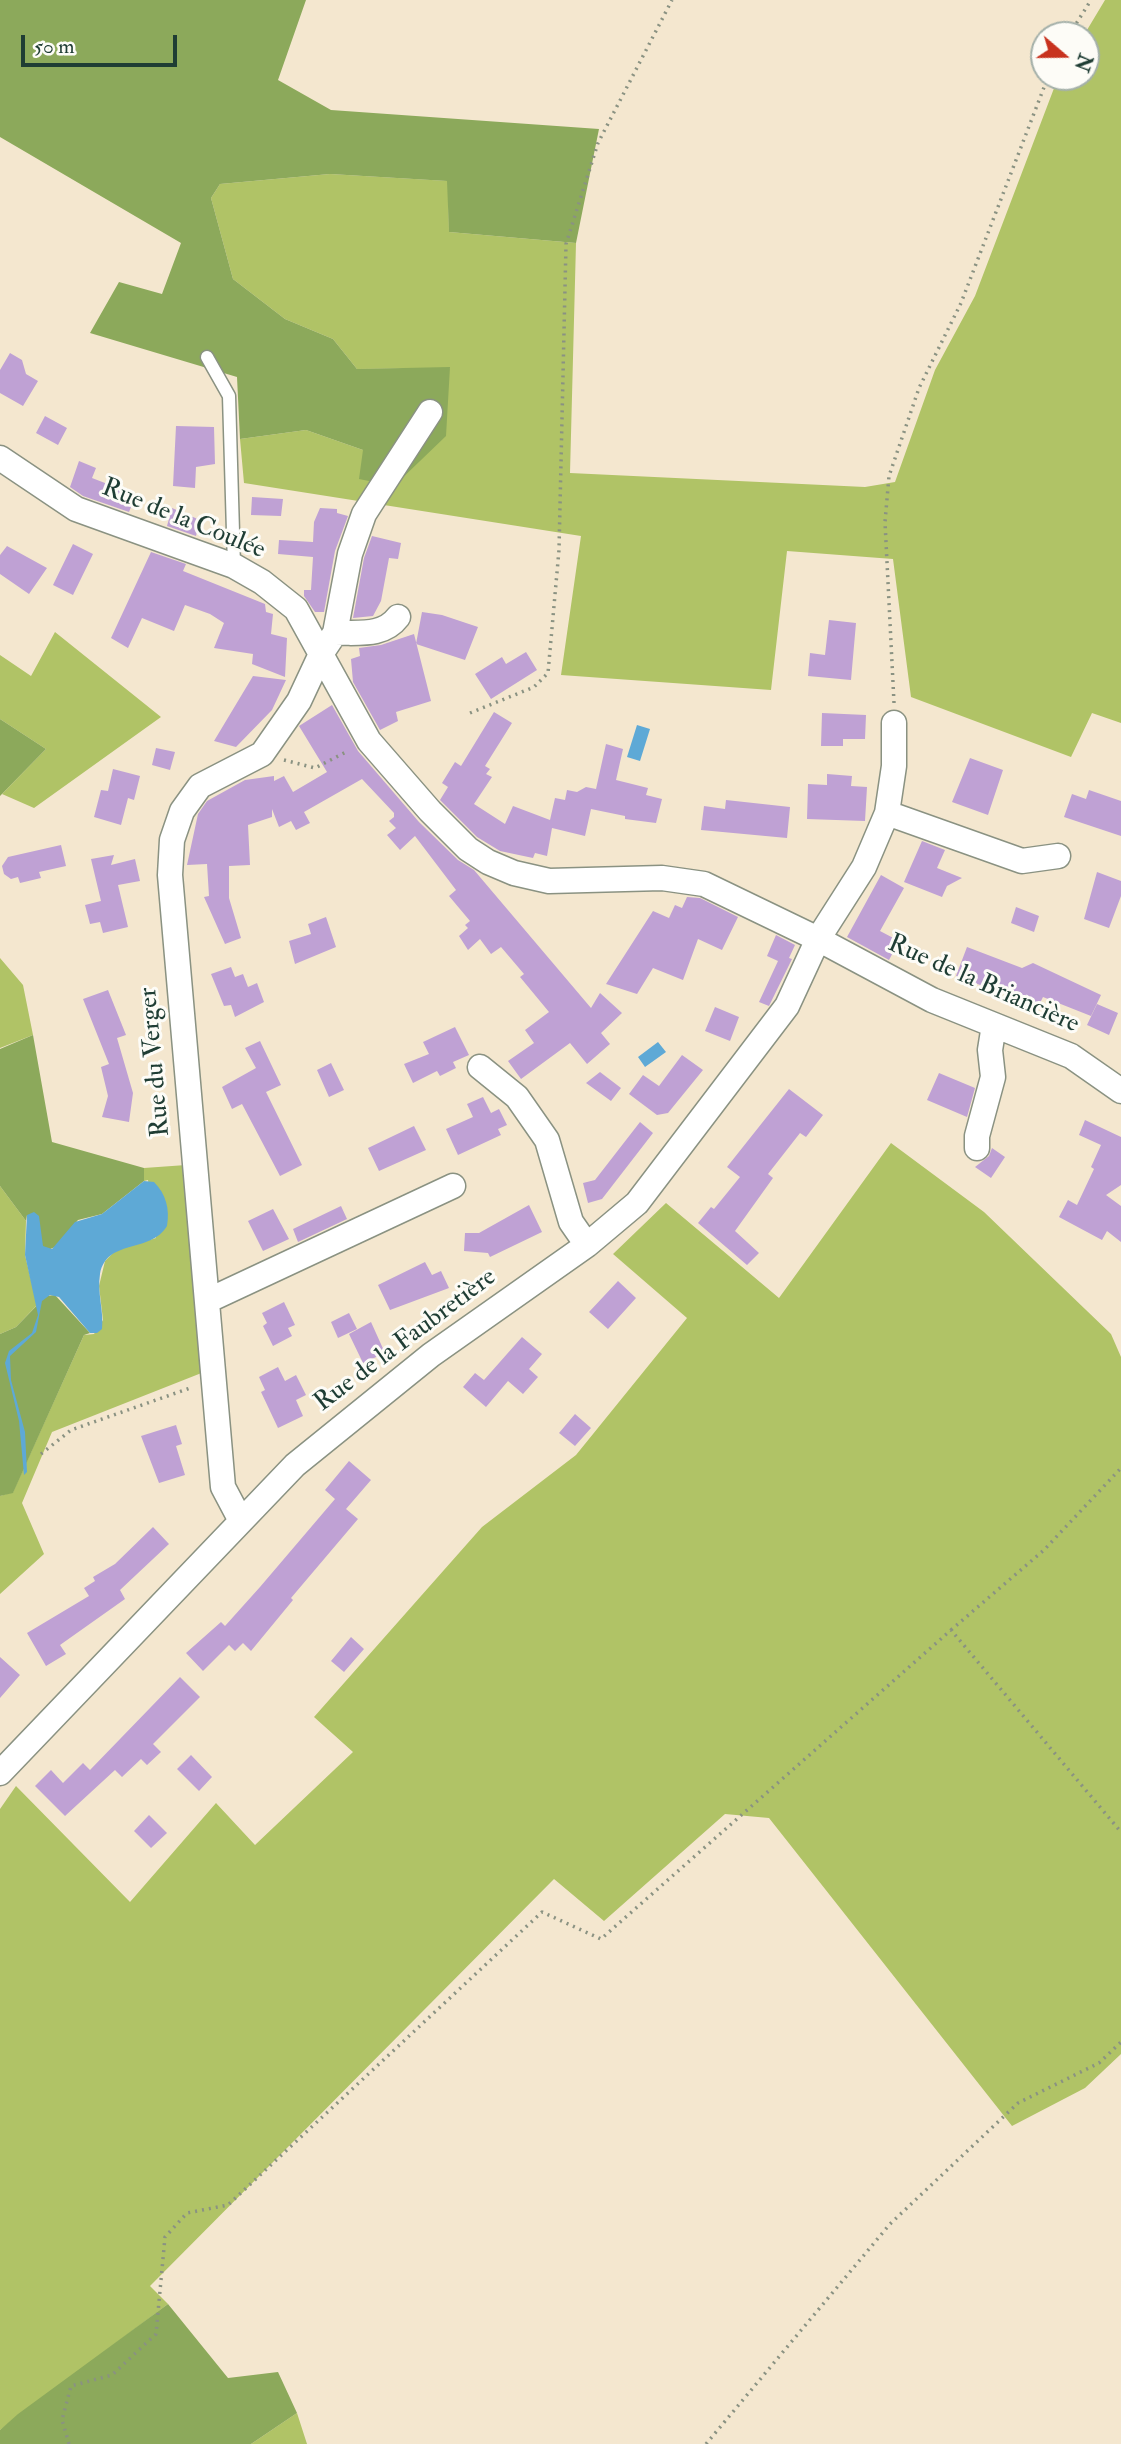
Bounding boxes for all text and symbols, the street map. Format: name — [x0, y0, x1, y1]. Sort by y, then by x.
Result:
scale bar — [24, 21, 180, 65]
north arrow — [1030, 21, 1100, 91]
text: 50 m — [34, 33, 75, 60]
text: N — [1069, 50, 1097, 75]
street label: Rue de la Coulée — [97, 473, 269, 567]
street label: Rue de la Briancière — [882, 929, 1084, 1041]
street label: Rue du Verger — [134, 986, 178, 1138]
street label: Rue de la Faubretière — [309, 1262, 503, 1420]

